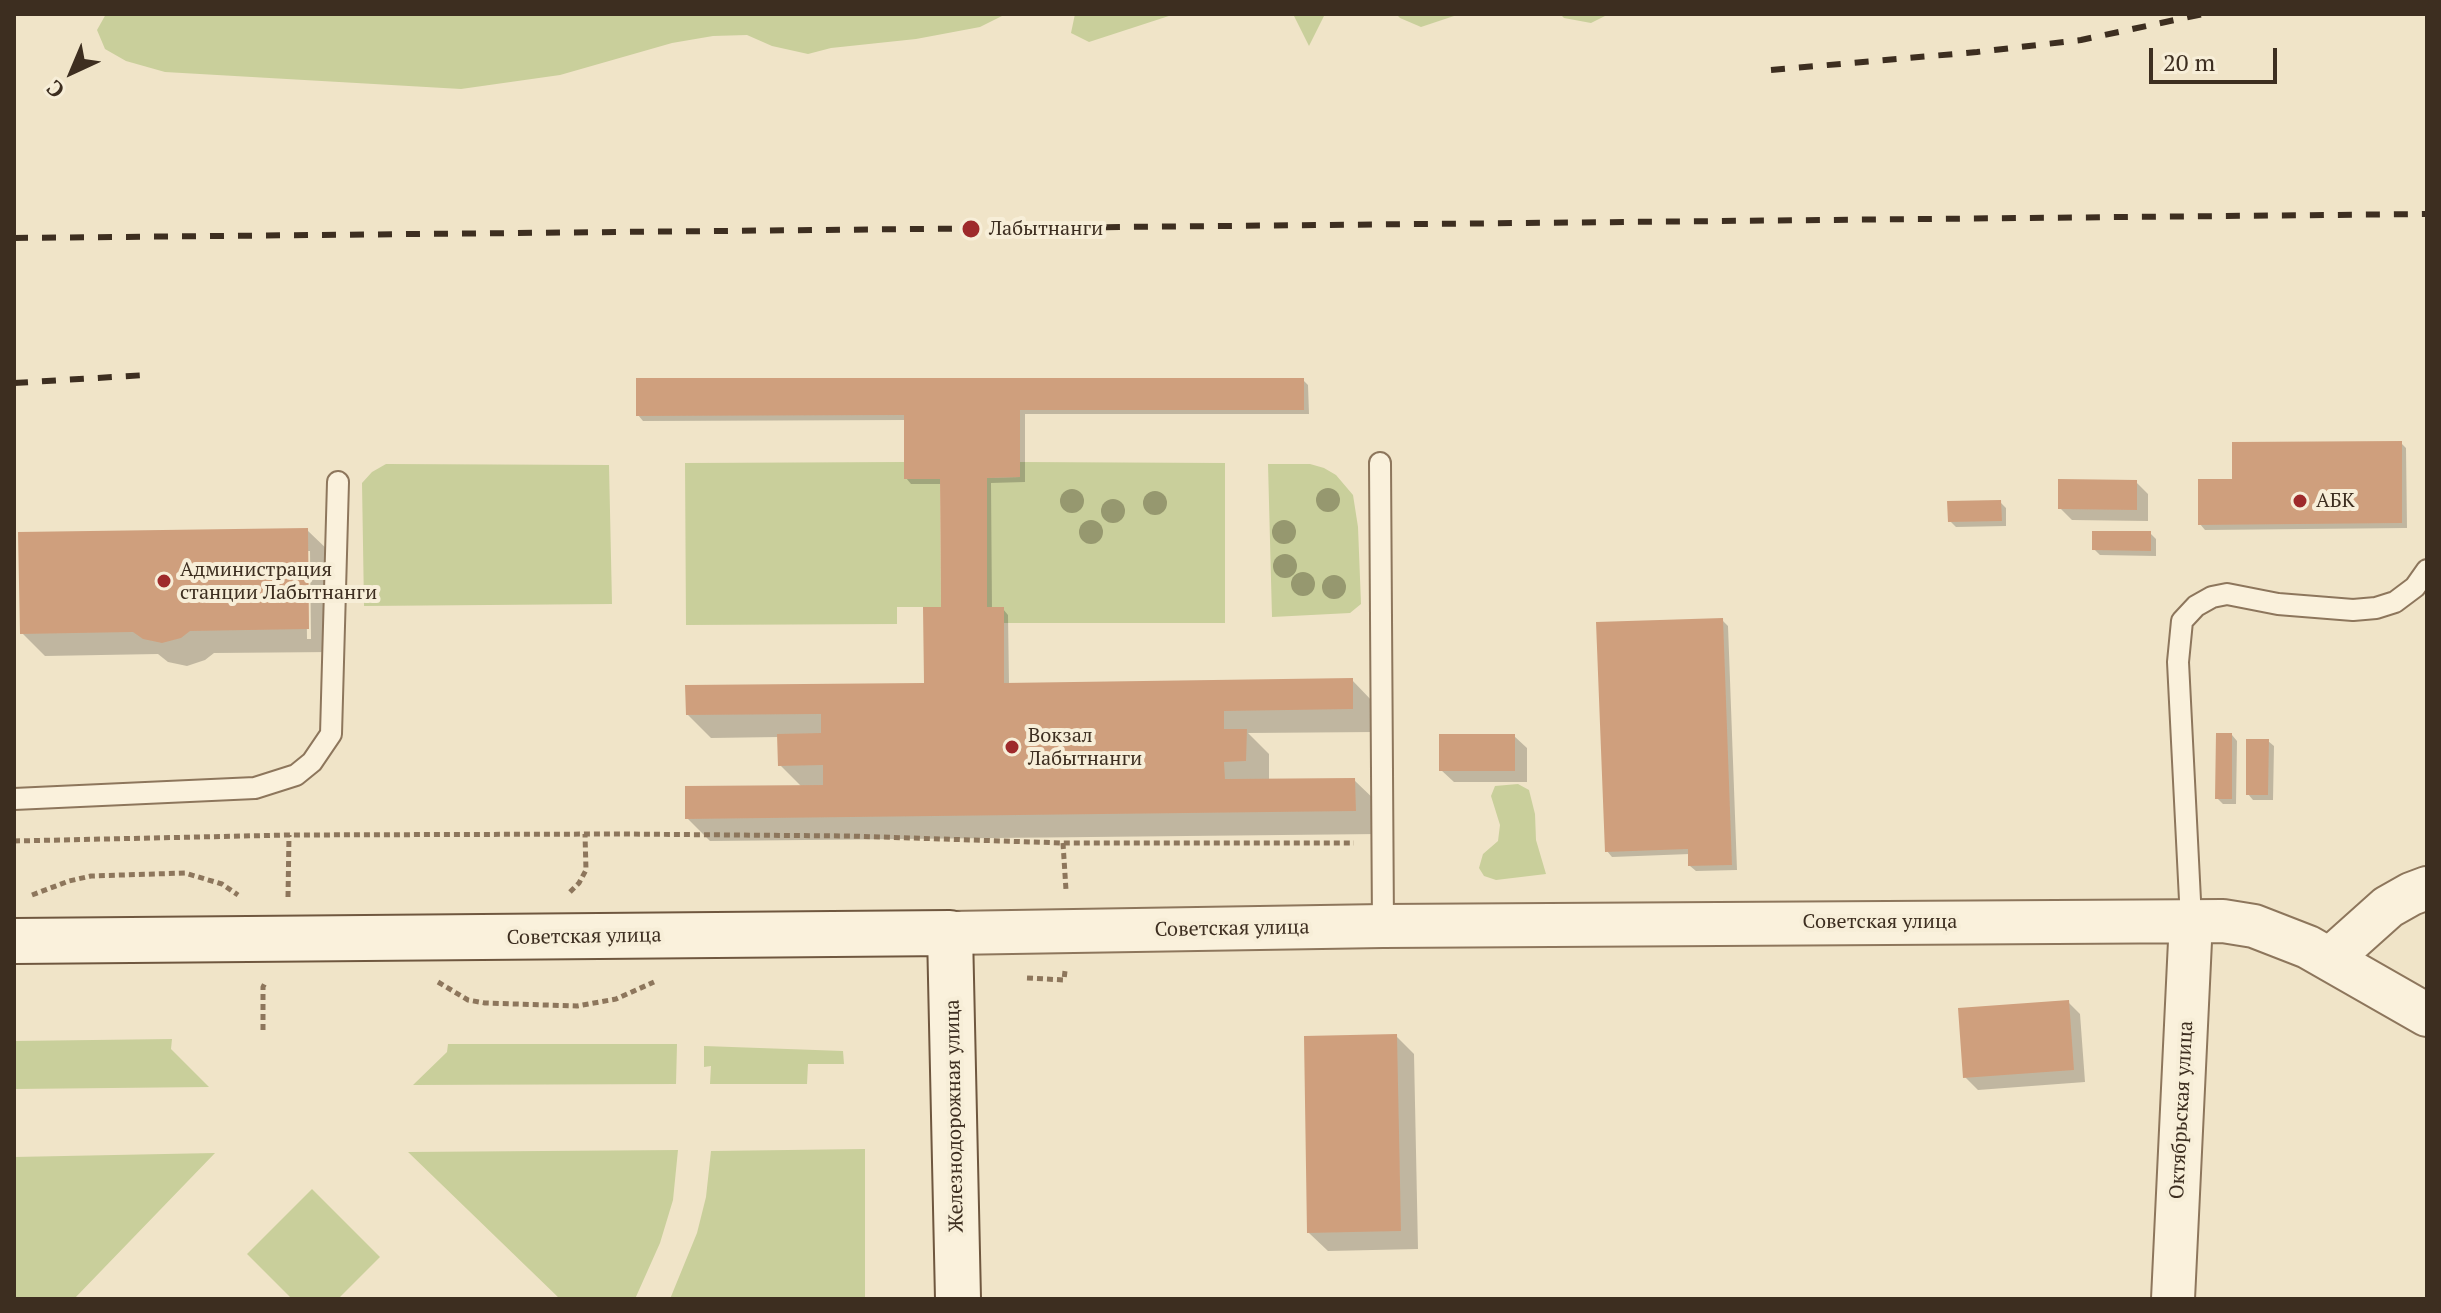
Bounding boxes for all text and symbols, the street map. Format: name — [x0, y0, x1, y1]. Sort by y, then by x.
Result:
north arrow — [32, 32, 112, 112]
scale bar — [2153, 32, 2281, 82]
text: 20 m — [2163, 46, 2215, 78]
text: С — [40, 74, 70, 105]
place label: Лабытнанги — [989, 217, 1103, 241]
marker: Лабытнанги — [960, 218, 982, 240]
place label: АБК — [2316, 489, 2355, 513]
marker: АБК — [2291, 492, 2309, 510]
place label: Администрация станции Лабытнанги — [180, 558, 377, 605]
marker: Администрация станции Лабытнанги — [155, 572, 173, 590]
place label: Вокзал Лабытнанги — [1028, 724, 1142, 771]
marker: Вокзал Лабытнанги — [1003, 738, 1021, 756]
street label: Советская улица — [1803, 910, 1957, 934]
street label: Советская улица — [1154, 916, 1310, 942]
street label: Советская улица — [506, 924, 662, 950]
street label: Железнодорожная улица — [941, 999, 969, 1233]
street label: Октябрьская улица — [2165, 1020, 2199, 1200]

